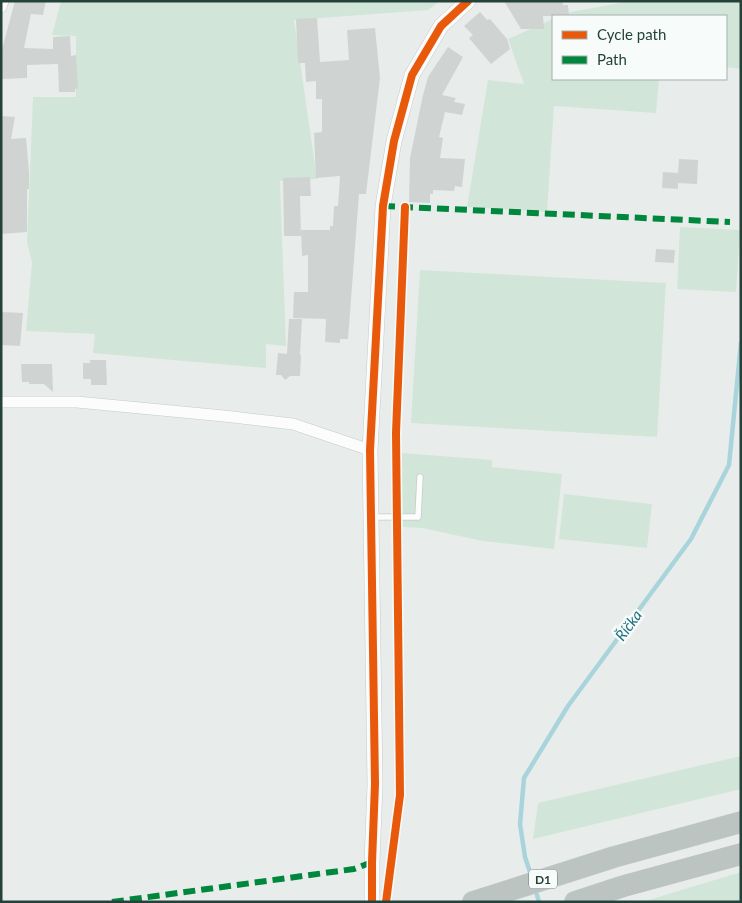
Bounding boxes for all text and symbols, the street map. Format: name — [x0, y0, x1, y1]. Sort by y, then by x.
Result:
legend — [552, 15, 727, 80]
text: Cycle path — [597, 25, 666, 43]
text: Path — [597, 50, 627, 68]
water label: Říčka — [611, 606, 645, 644]
road number: D1 — [529, 870, 557, 889]

